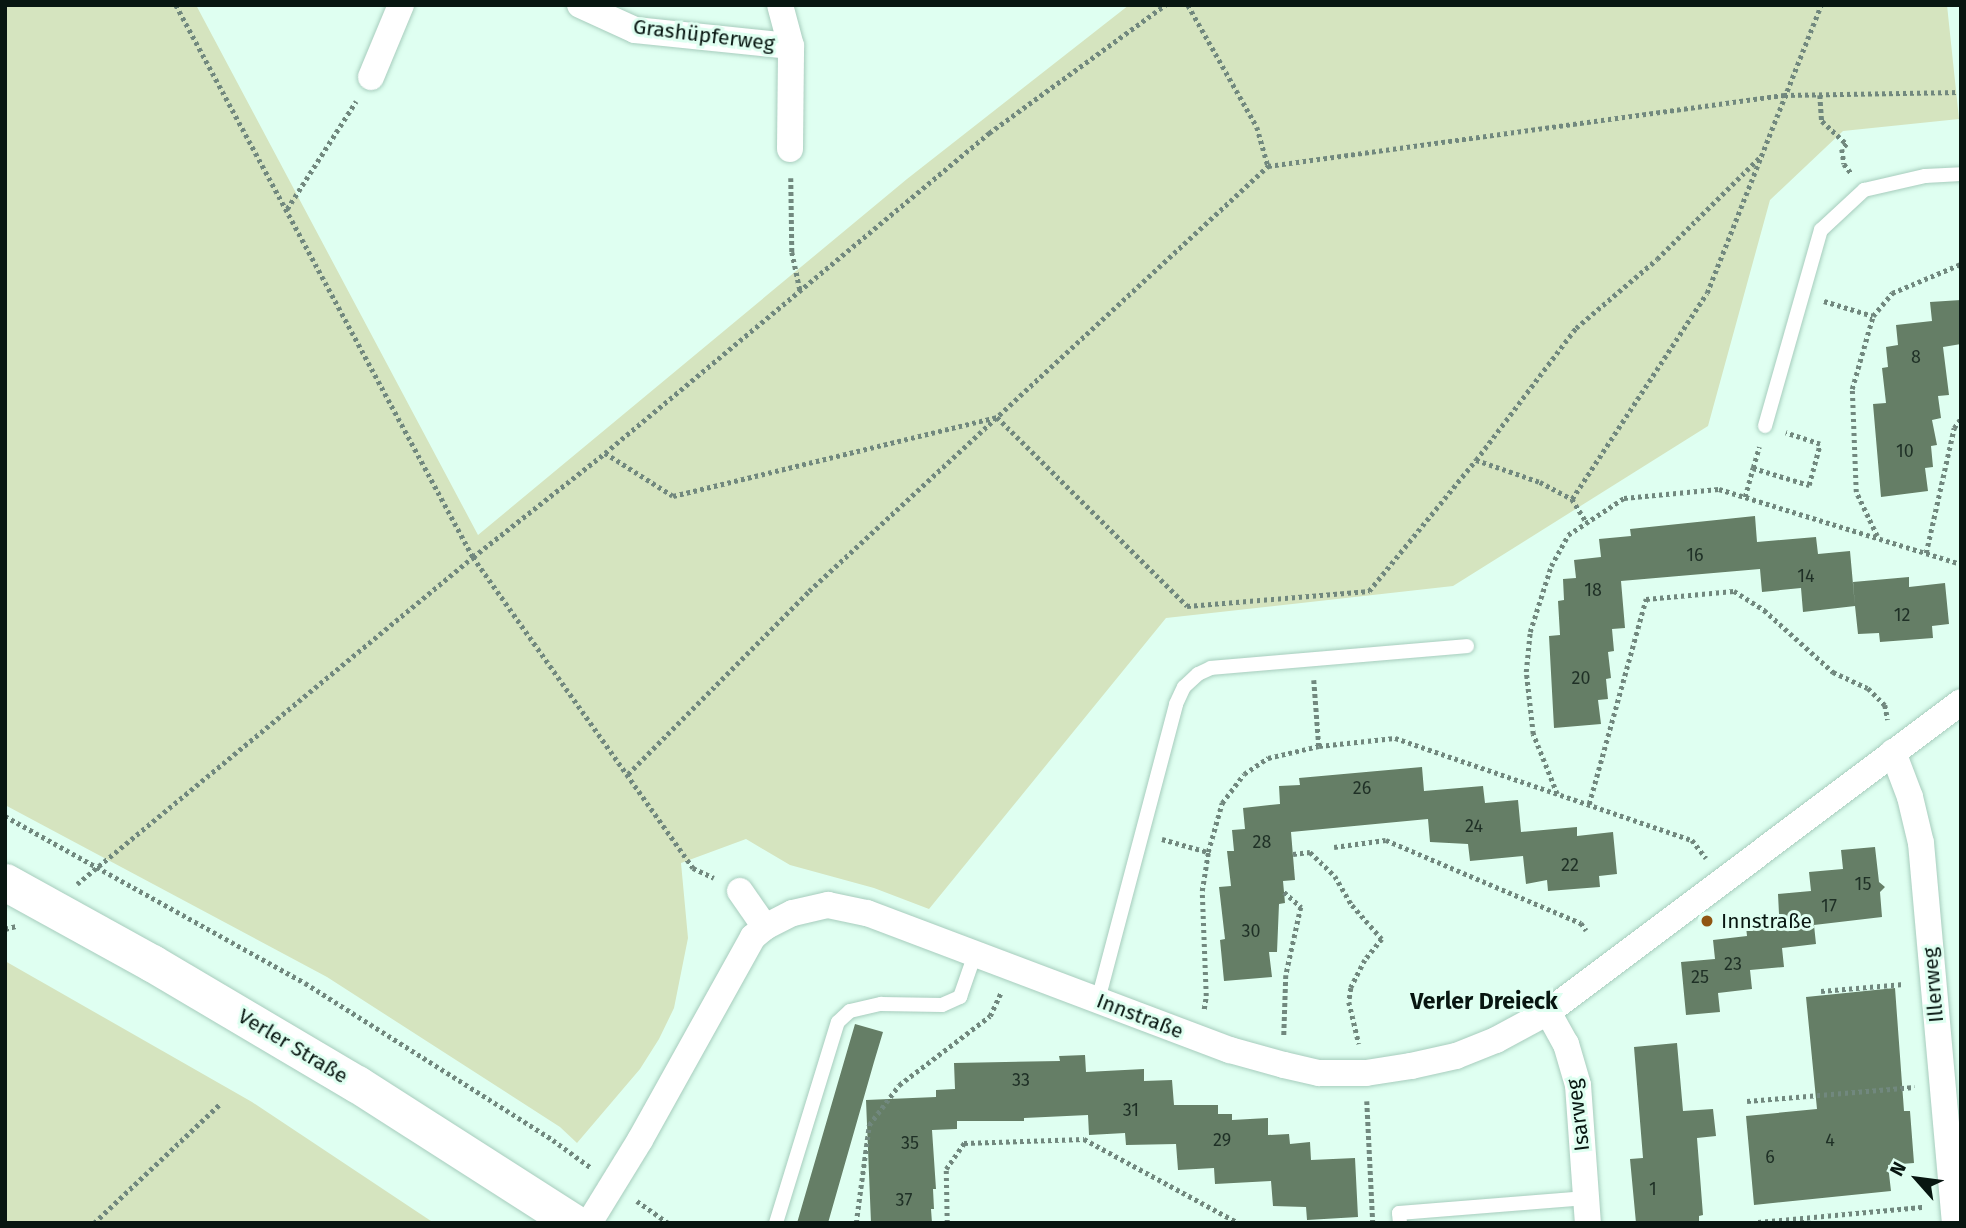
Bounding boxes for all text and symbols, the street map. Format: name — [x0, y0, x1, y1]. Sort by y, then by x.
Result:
street label: Grashüpferweg — [632, 14, 776, 56]
house number: 8 — [1911, 346, 1921, 368]
house number: 10 — [1896, 440, 1914, 462]
house number: 16 — [1686, 544, 1704, 566]
house number: 14 — [1797, 565, 1815, 587]
house number: 18 — [1584, 579, 1602, 601]
house number: 12 — [1894, 604, 1910, 626]
house number: 20 — [1572, 667, 1590, 689]
house number: 26 — [1353, 777, 1371, 799]
house number: 24 — [1465, 815, 1483, 837]
house number: 28 — [1253, 831, 1271, 853]
house number: 22 — [1561, 854, 1579, 876]
house number: 15 — [1855, 873, 1871, 895]
house number: 17 — [1821, 895, 1837, 917]
place label: Innstraße — [1721, 908, 1812, 934]
marker: Innstraße — [1699, 913, 1715, 929]
house number: 30 — [1241, 920, 1261, 942]
street label: Illerweg — [1917, 946, 1949, 1024]
house number: 23 — [1724, 953, 1742, 975]
house number: 25 — [1691, 966, 1709, 988]
district label: Verler Dreieck — [1410, 987, 1558, 1015]
street label: Innstraße — [1093, 988, 1187, 1044]
street label: Verler Straße — [234, 1003, 352, 1089]
house number: 33 — [1012, 1069, 1030, 1091]
street label: Isarweg — [1561, 1077, 1595, 1153]
house number: 31 — [1123, 1099, 1139, 1121]
house number: 29 — [1213, 1129, 1231, 1151]
house number: 4 — [1825, 1129, 1835, 1151]
house number: 35 — [901, 1132, 919, 1154]
north arrow — [1882, 1144, 1952, 1214]
house number: 6 — [1765, 1146, 1775, 1168]
text: N — [1885, 1158, 1911, 1180]
house number: 1 — [1649, 1178, 1657, 1200]
house number: 37 — [896, 1189, 912, 1211]

